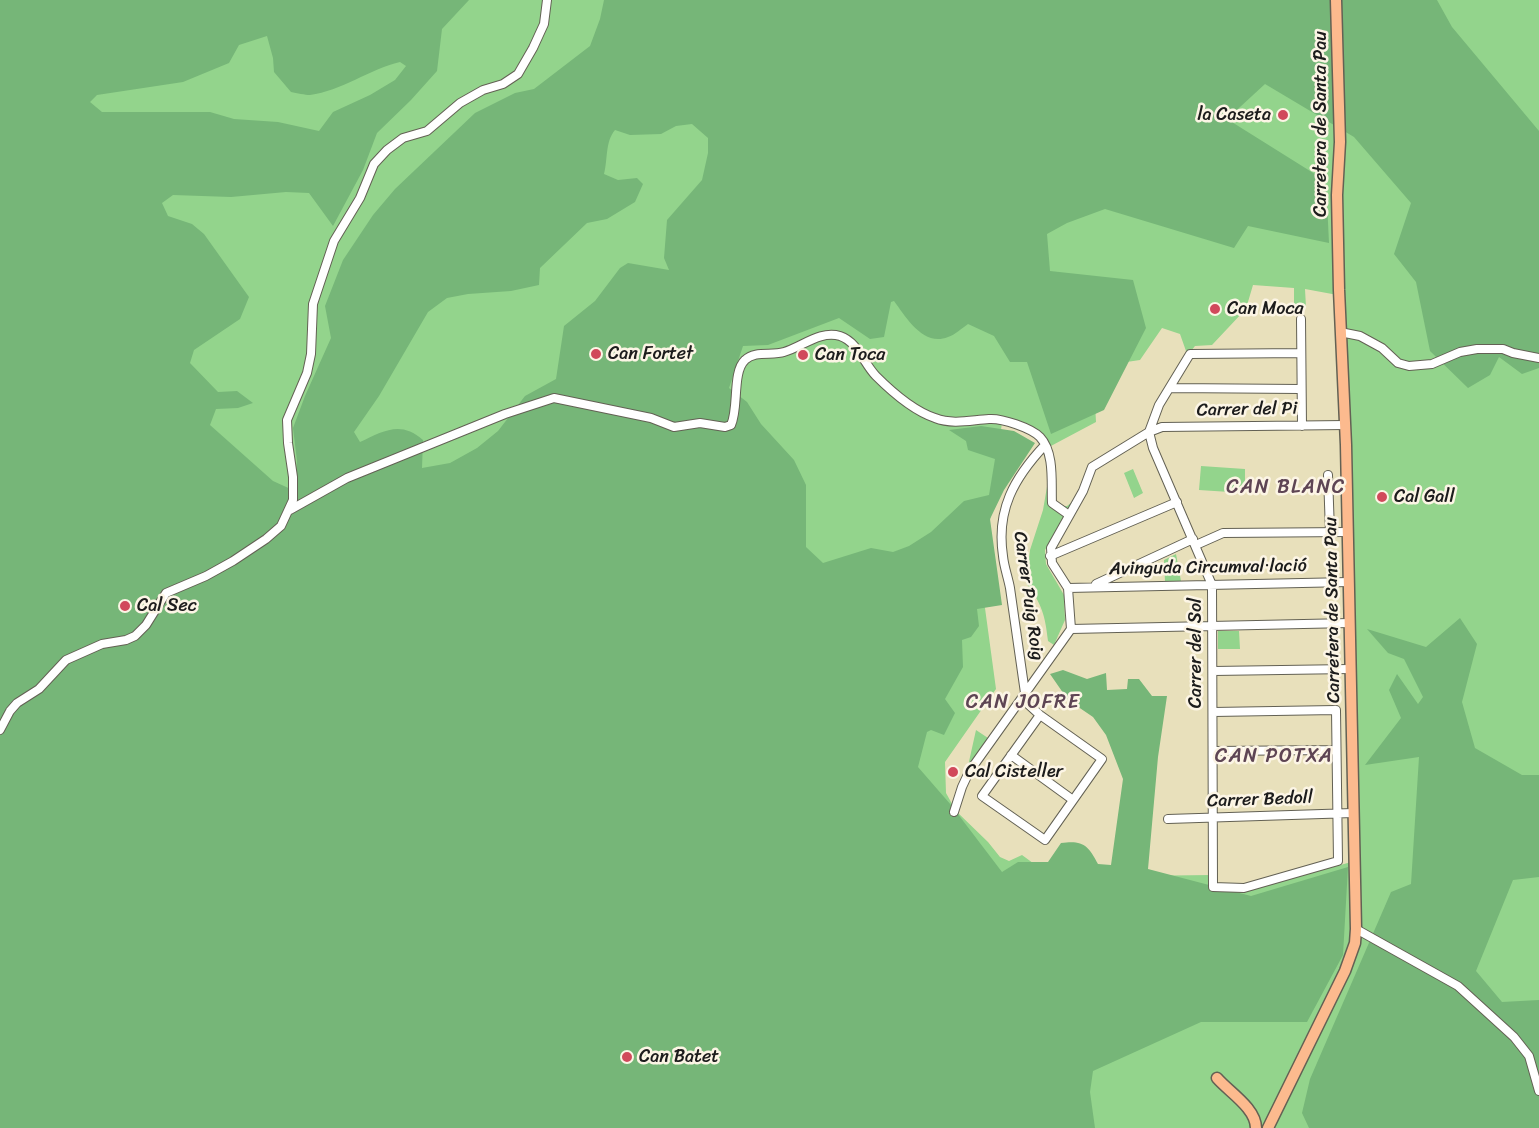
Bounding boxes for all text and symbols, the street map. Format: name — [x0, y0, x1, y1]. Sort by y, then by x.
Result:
street label: Carretera de Santa Pau — [1310, 31, 1332, 217]
place label: la Caseta — [1197, 104, 1271, 126]
marker: la Caseta — [1276, 108, 1290, 122]
place label: Can Moca — [1227, 298, 1303, 320]
marker: Can Moca — [1208, 302, 1222, 316]
place label: Can Fortet — [608, 343, 693, 365]
place label: Can Toca — [815, 344, 885, 366]
marker: Can Fortet — [589, 347, 603, 361]
marker: Can Toca — [796, 348, 810, 362]
street label: Carrer del Pi — [1196, 398, 1298, 422]
district label: CAN BLANC — [1226, 476, 1346, 500]
place label: Cal Gall — [1394, 486, 1455, 508]
marker: Cal Gall — [1375, 490, 1389, 504]
street label: Carretera de Santa Pau — [1321, 517, 1345, 703]
street label: Carrer Puig Roig — [1008, 530, 1048, 662]
street label: Avinguda Circumval·lació — [1109, 555, 1307, 581]
place label: Cal Sec — [137, 595, 197, 617]
street label: Carrer del Sol — [1185, 598, 1207, 708]
marker: Cal Sec — [118, 599, 132, 613]
district label: CAN JOFRE — [966, 691, 1080, 715]
district label: CAN POTXA — [1214, 745, 1334, 769]
place label: Cal Cisteller — [965, 761, 1063, 783]
marker: Cal Cisteller — [946, 765, 960, 779]
street label: Carrer Bedoll — [1207, 787, 1313, 813]
place label: Can Batet — [639, 1046, 719, 1068]
marker: Can Batet — [620, 1050, 634, 1064]

